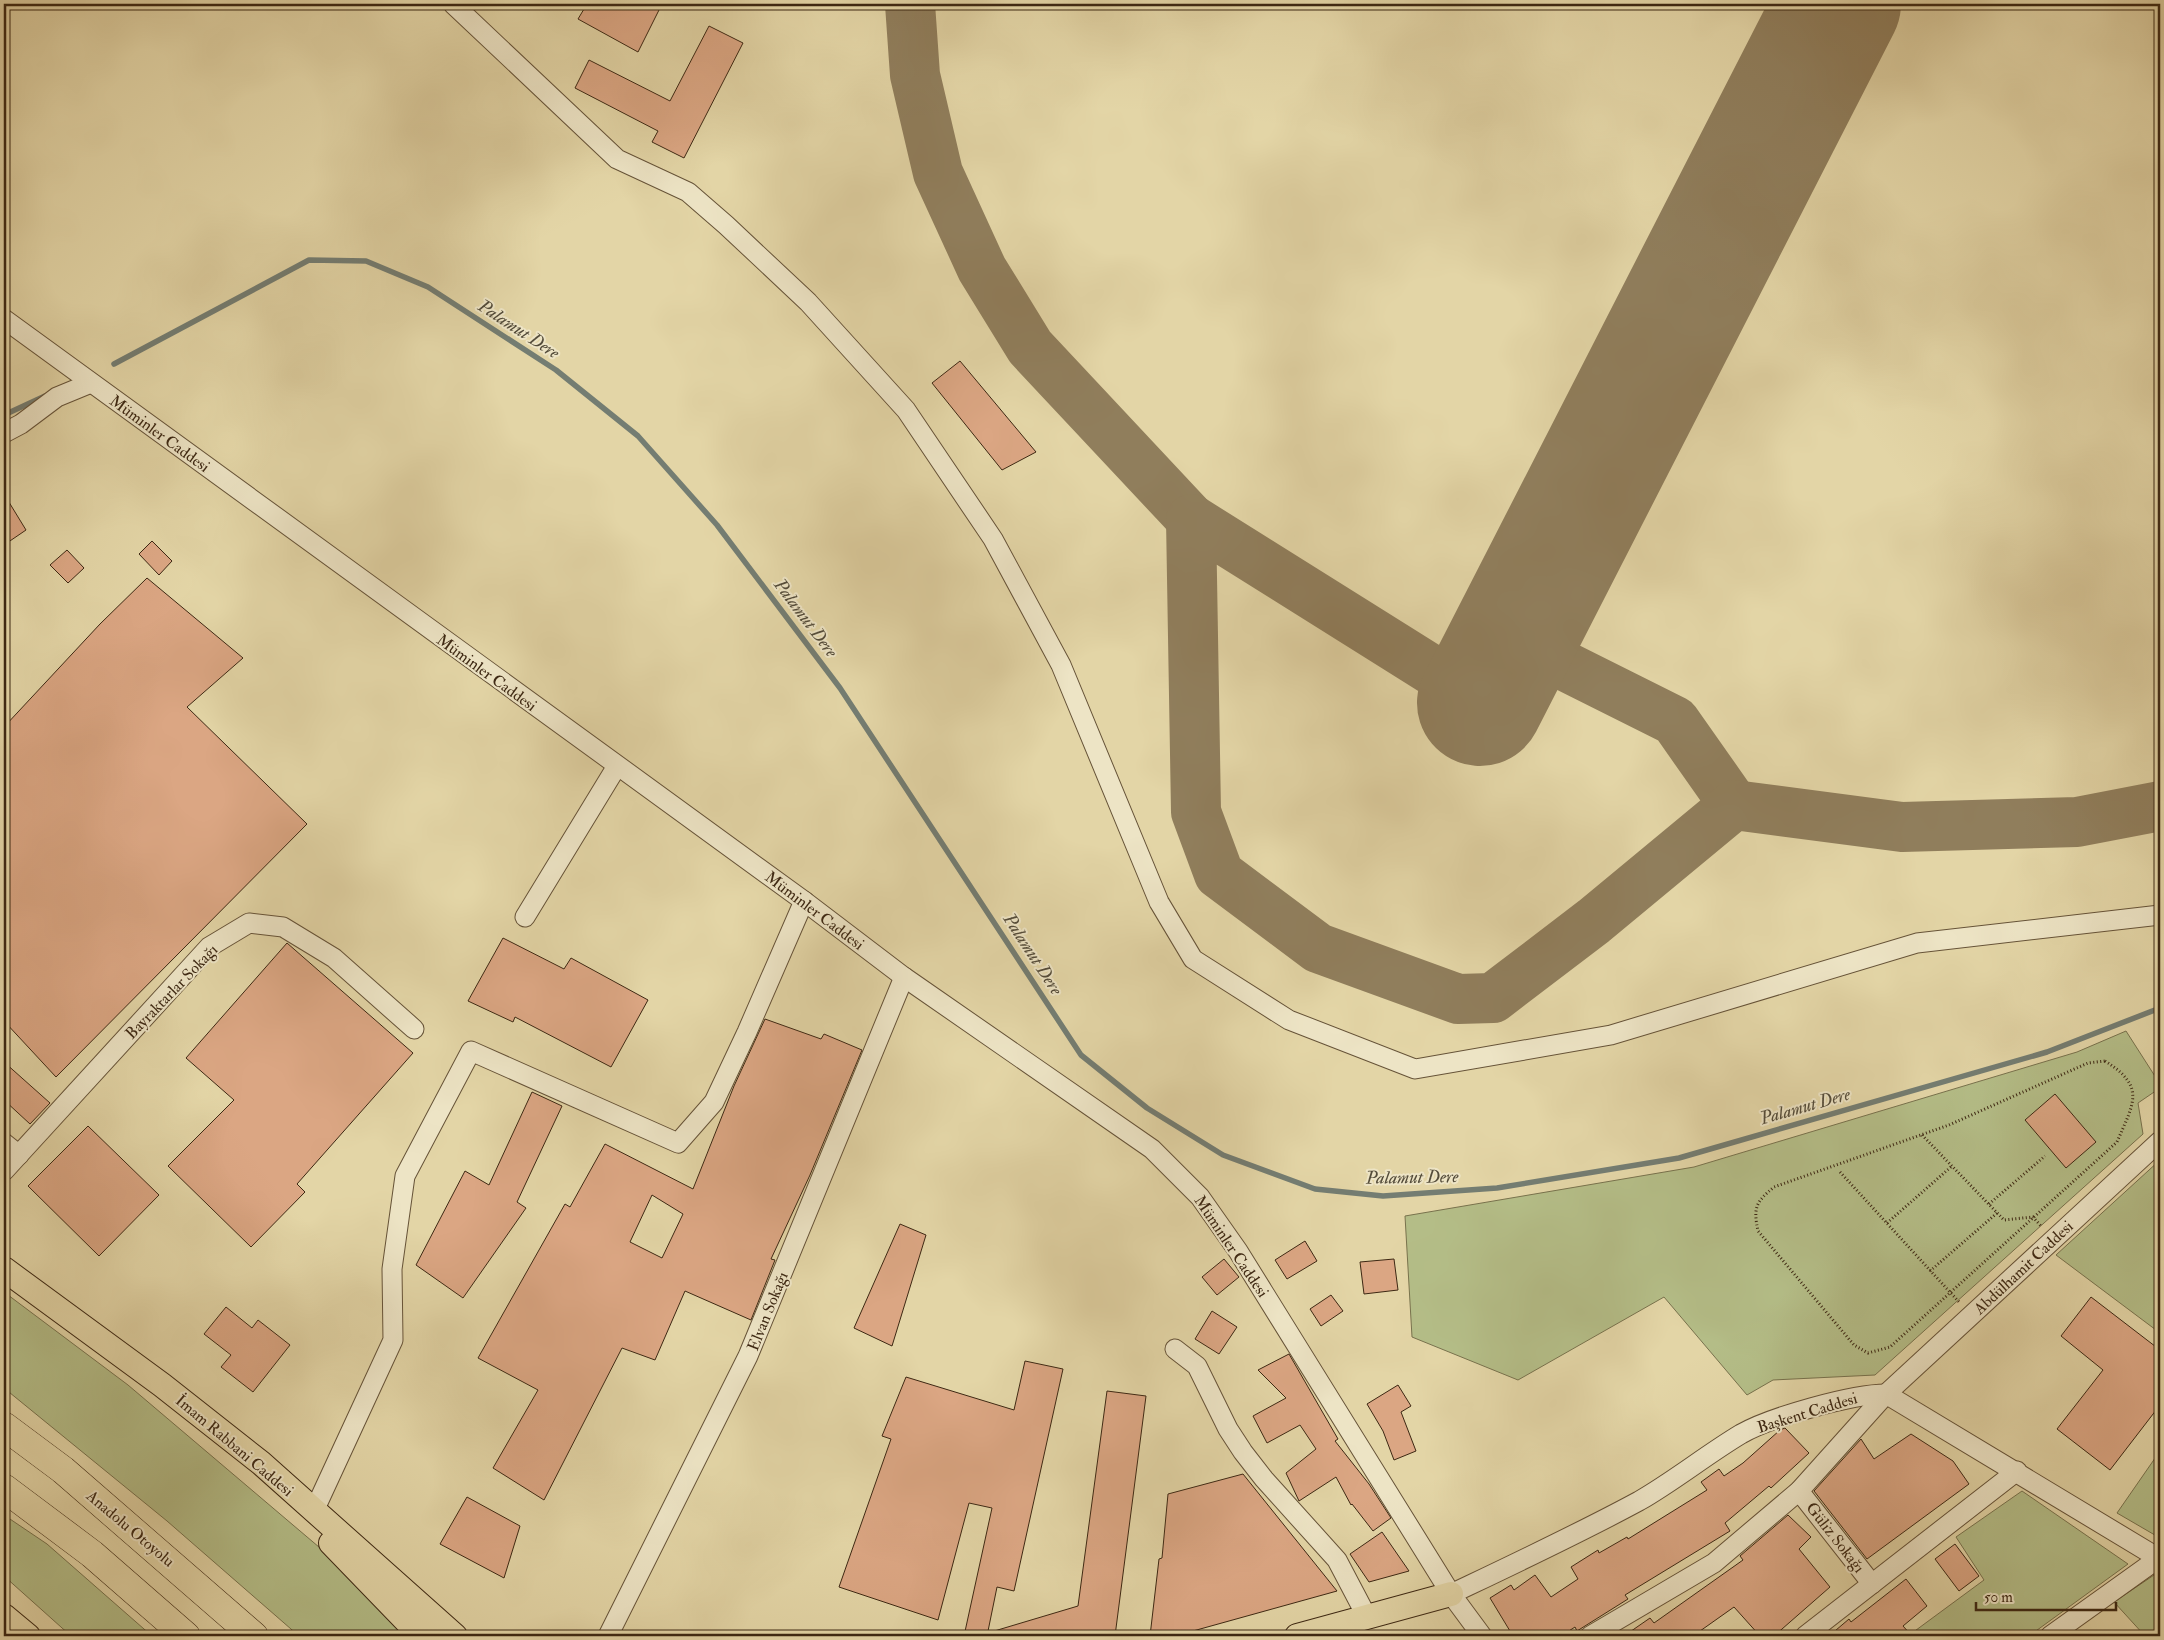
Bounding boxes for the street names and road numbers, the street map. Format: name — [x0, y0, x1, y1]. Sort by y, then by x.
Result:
street label: Müminler Caddesi — [105, 391, 213, 477]
street label: Müminler Caddesi — [432, 630, 540, 716]
street label: Müminler Caddesi — [761, 867, 868, 955]
street label: Bayraktarlar Sokağı — [121, 940, 222, 1043]
street label: Müminler Caddesi — [1190, 1192, 1273, 1301]
street label: Abdülhamit Caddesi — [1969, 1217, 2078, 1320]
street label: Elvan Sokağı — [743, 1269, 793, 1354]
street label: Başkent Caddesi — [1755, 1388, 1860, 1438]
street label: İmam Rabbani Caddesi — [171, 1391, 297, 1501]
street label: Anadolu Otoyolu — [81, 1485, 178, 1571]
street label: Güliz Sokağı — [1801, 1498, 1869, 1577]

